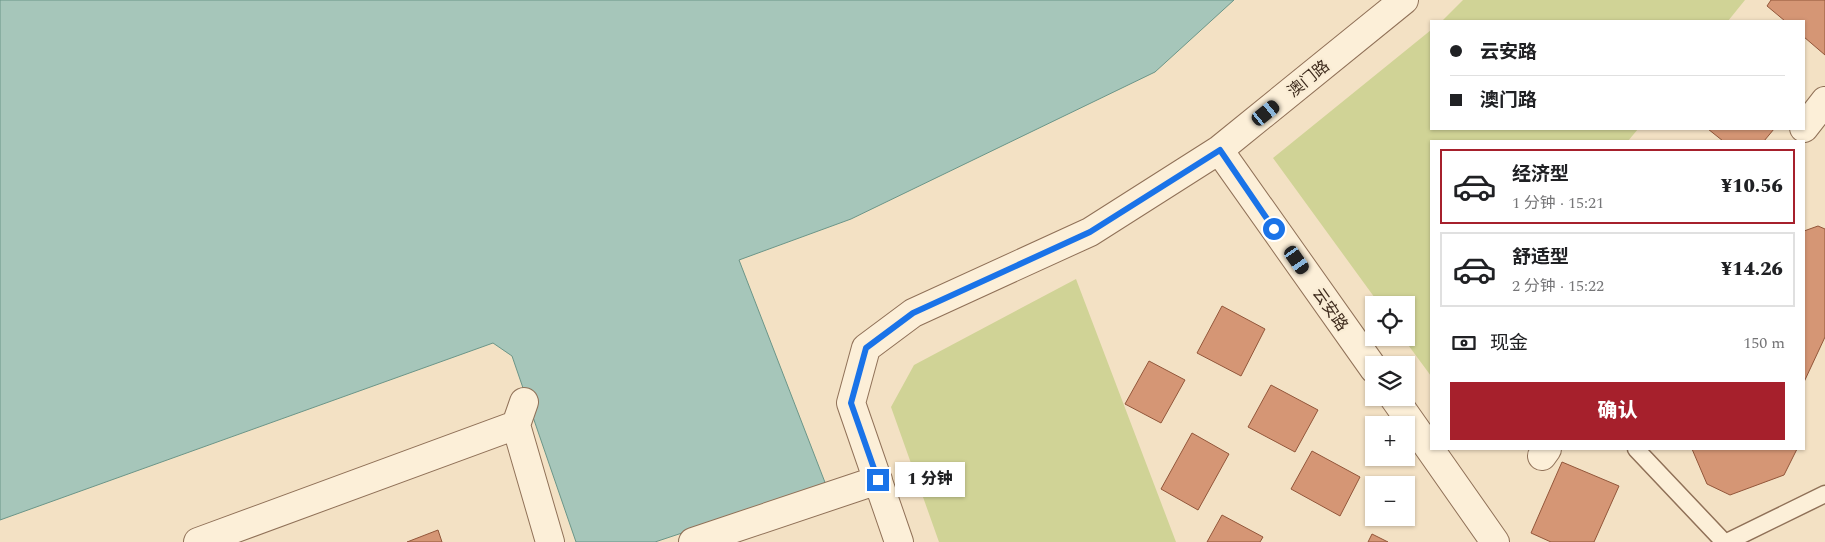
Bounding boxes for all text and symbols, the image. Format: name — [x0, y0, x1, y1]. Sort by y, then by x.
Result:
text: 云安路 — [1480, 38, 1537, 67]
street label: 澳门路 — [1282, 54, 1335, 103]
text: 澳门路 — [1480, 86, 1537, 115]
car — [1249, 98, 1282, 128]
text: 经济型 — [1512, 160, 1569, 189]
icon: car — [1452, 164, 1497, 209]
text: ¥10.56 — [1721, 172, 1783, 201]
text: 1 分钟 · 15:21 — [1512, 191, 1604, 215]
route start — [1263, 218, 1285, 240]
car — [1282, 243, 1311, 277]
text: 舒适型 — [1512, 243, 1569, 272]
icon: car — [1452, 247, 1497, 292]
text: ¥14.26 — [1721, 255, 1783, 284]
text: 2 分钟 · 15:22 — [1512, 274, 1604, 298]
street label: 云安路 — [1307, 283, 1354, 336]
map controls — [1365, 296, 1415, 526]
button: locate — [1365, 296, 1415, 346]
icon: cash — [1450, 329, 1478, 357]
text: 现金 — [1490, 329, 1528, 358]
text: 150 m — [1743, 331, 1785, 355]
button: layers — [1365, 356, 1415, 406]
button: 确认 — [1450, 382, 1785, 440]
button: + — [1365, 416, 1415, 466]
callout: 1 分钟 — [896, 462, 966, 498]
text: 1 分钟 — [907, 467, 953, 491]
route end — [867, 469, 889, 491]
button: − — [1365, 476, 1415, 526]

